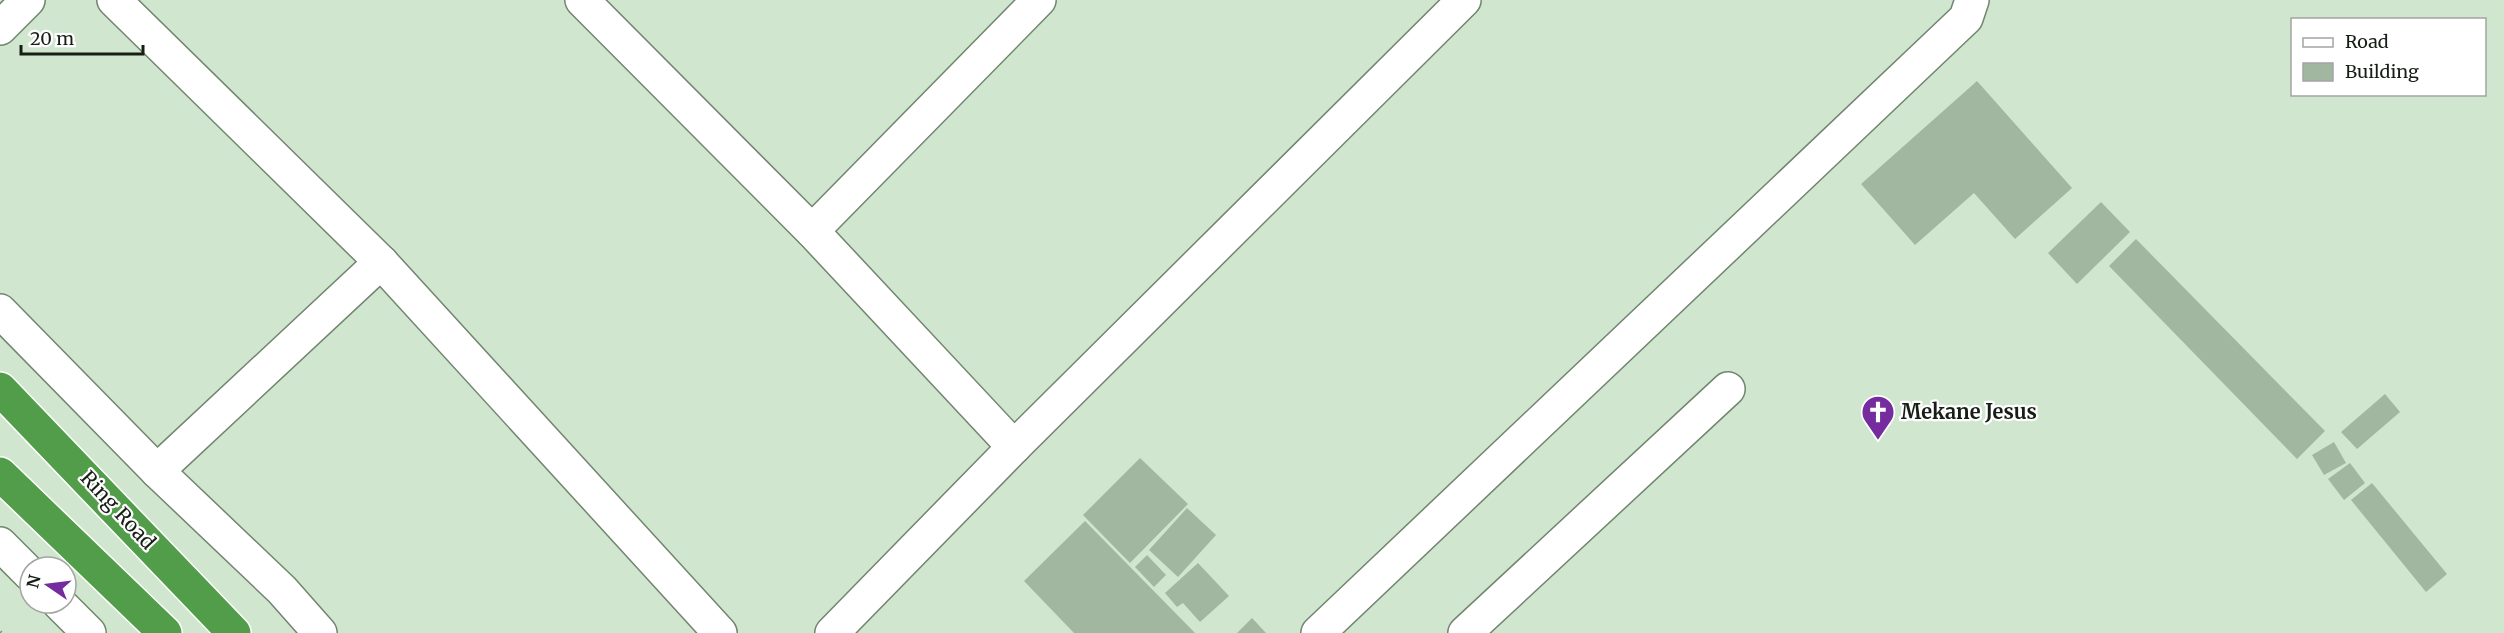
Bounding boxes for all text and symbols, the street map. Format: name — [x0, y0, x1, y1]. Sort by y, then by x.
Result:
scale bar — [21, 18, 142, 56]
legend — [2291, 18, 2486, 96]
text: 20 m — [30, 27, 74, 50]
text: Road — [2345, 30, 2389, 53]
text: Building — [2345, 60, 2419, 83]
church icon: Mekane Jesus — [1860, 394, 1896, 441]
place label: Mekane Jesus — [1901, 399, 2037, 424]
street label: Ring Road — [76, 465, 161, 554]
north arrow — [18, 555, 78, 615]
text: N — [22, 572, 45, 590]

